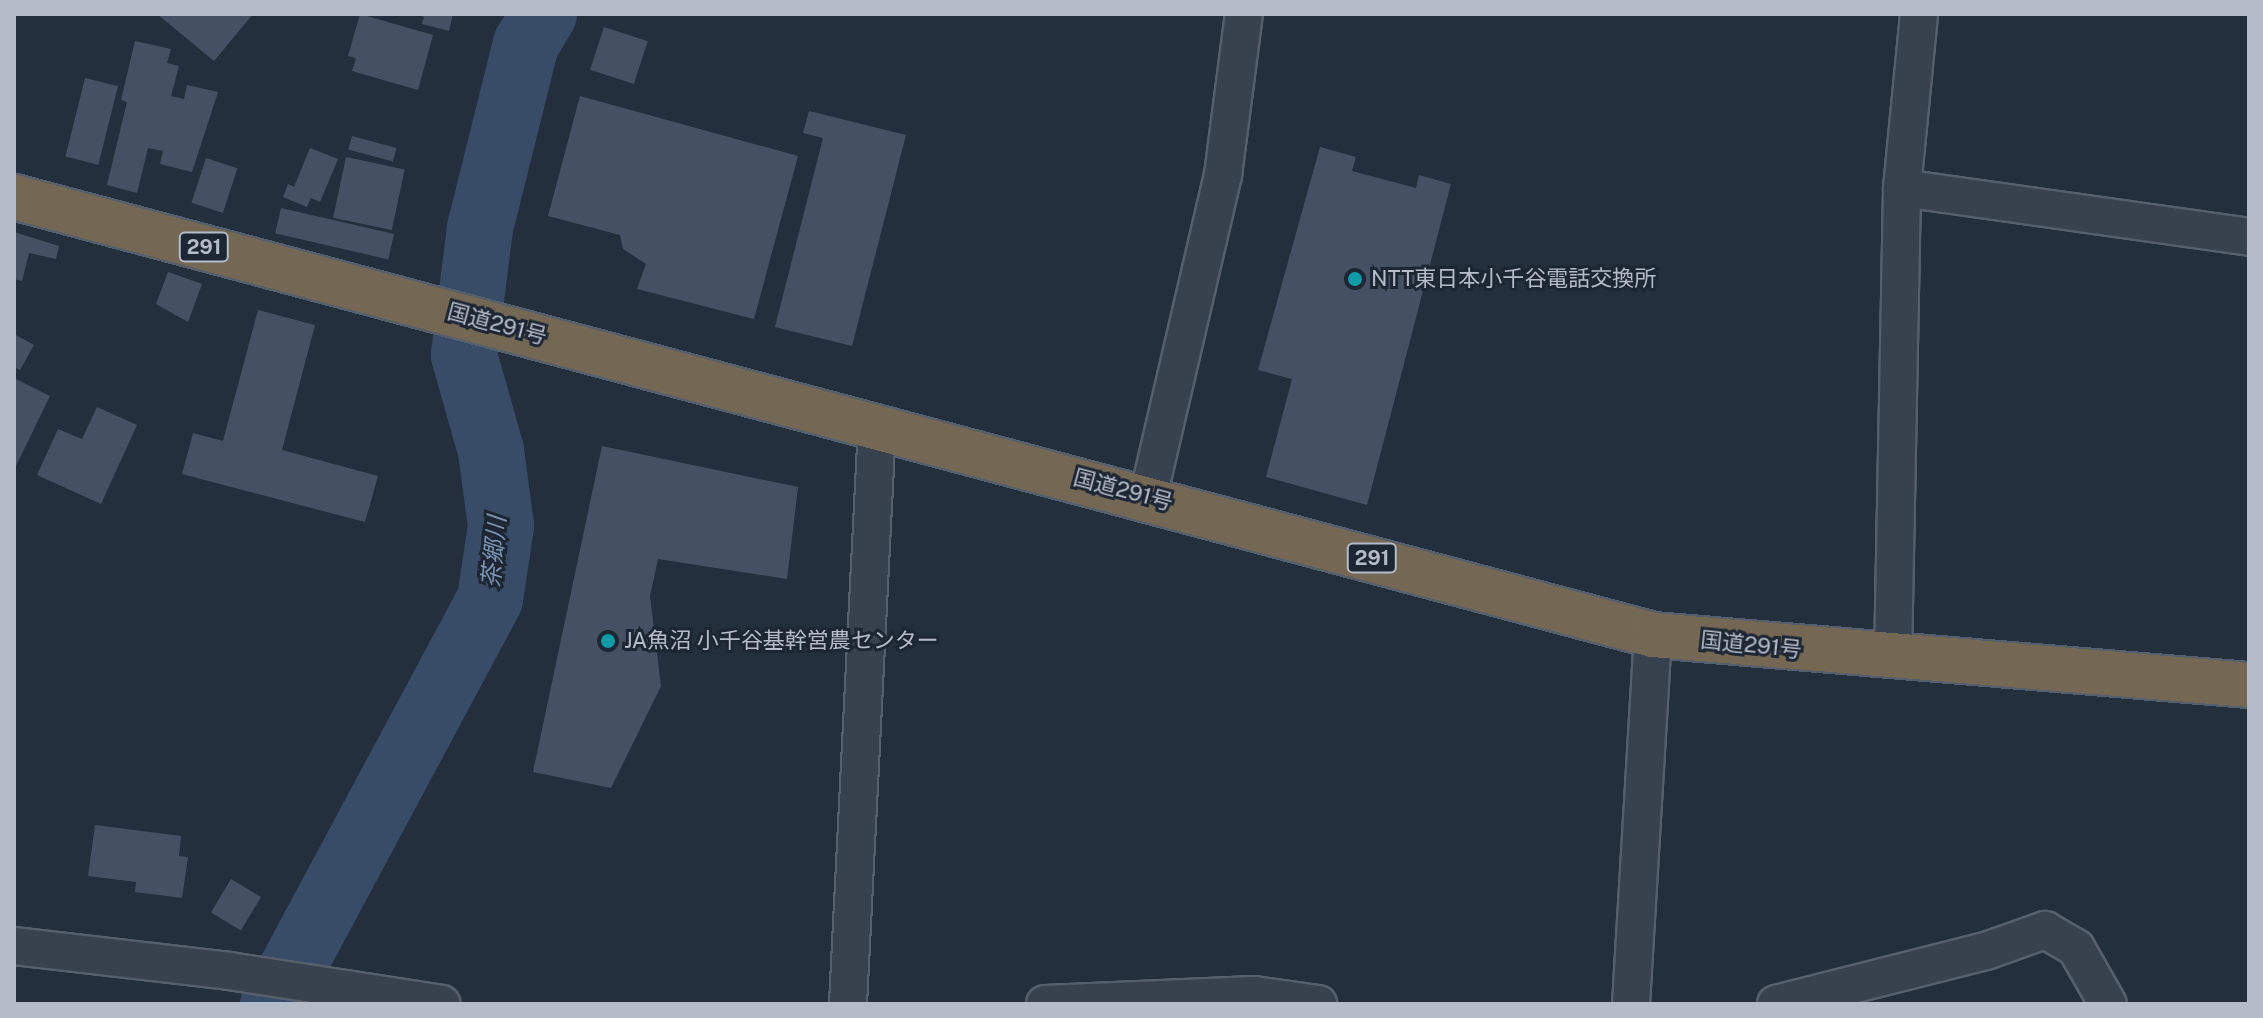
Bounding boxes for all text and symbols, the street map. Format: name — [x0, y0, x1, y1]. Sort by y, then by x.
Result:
road number: 291 — [178, 231, 230, 263]
place label: NTT東日本小千谷電話交換所 — [1371, 266, 1656, 292]
marker: NTT東日本小千谷電話交換所 — [1346, 270, 1364, 288]
street label: 国道291号 — [444, 298, 550, 350]
street label: 国道291号 — [1070, 464, 1176, 516]
water label: 茶郷川 — [477, 515, 511, 589]
road number: 291 — [1346, 542, 1398, 574]
street label: 国道291号 — [1699, 627, 1803, 663]
place label: JA魚沼 小千谷基幹営農センター — [624, 628, 939, 654]
marker: JA魚沼 小千谷基幹営農センター — [599, 632, 617, 650]

